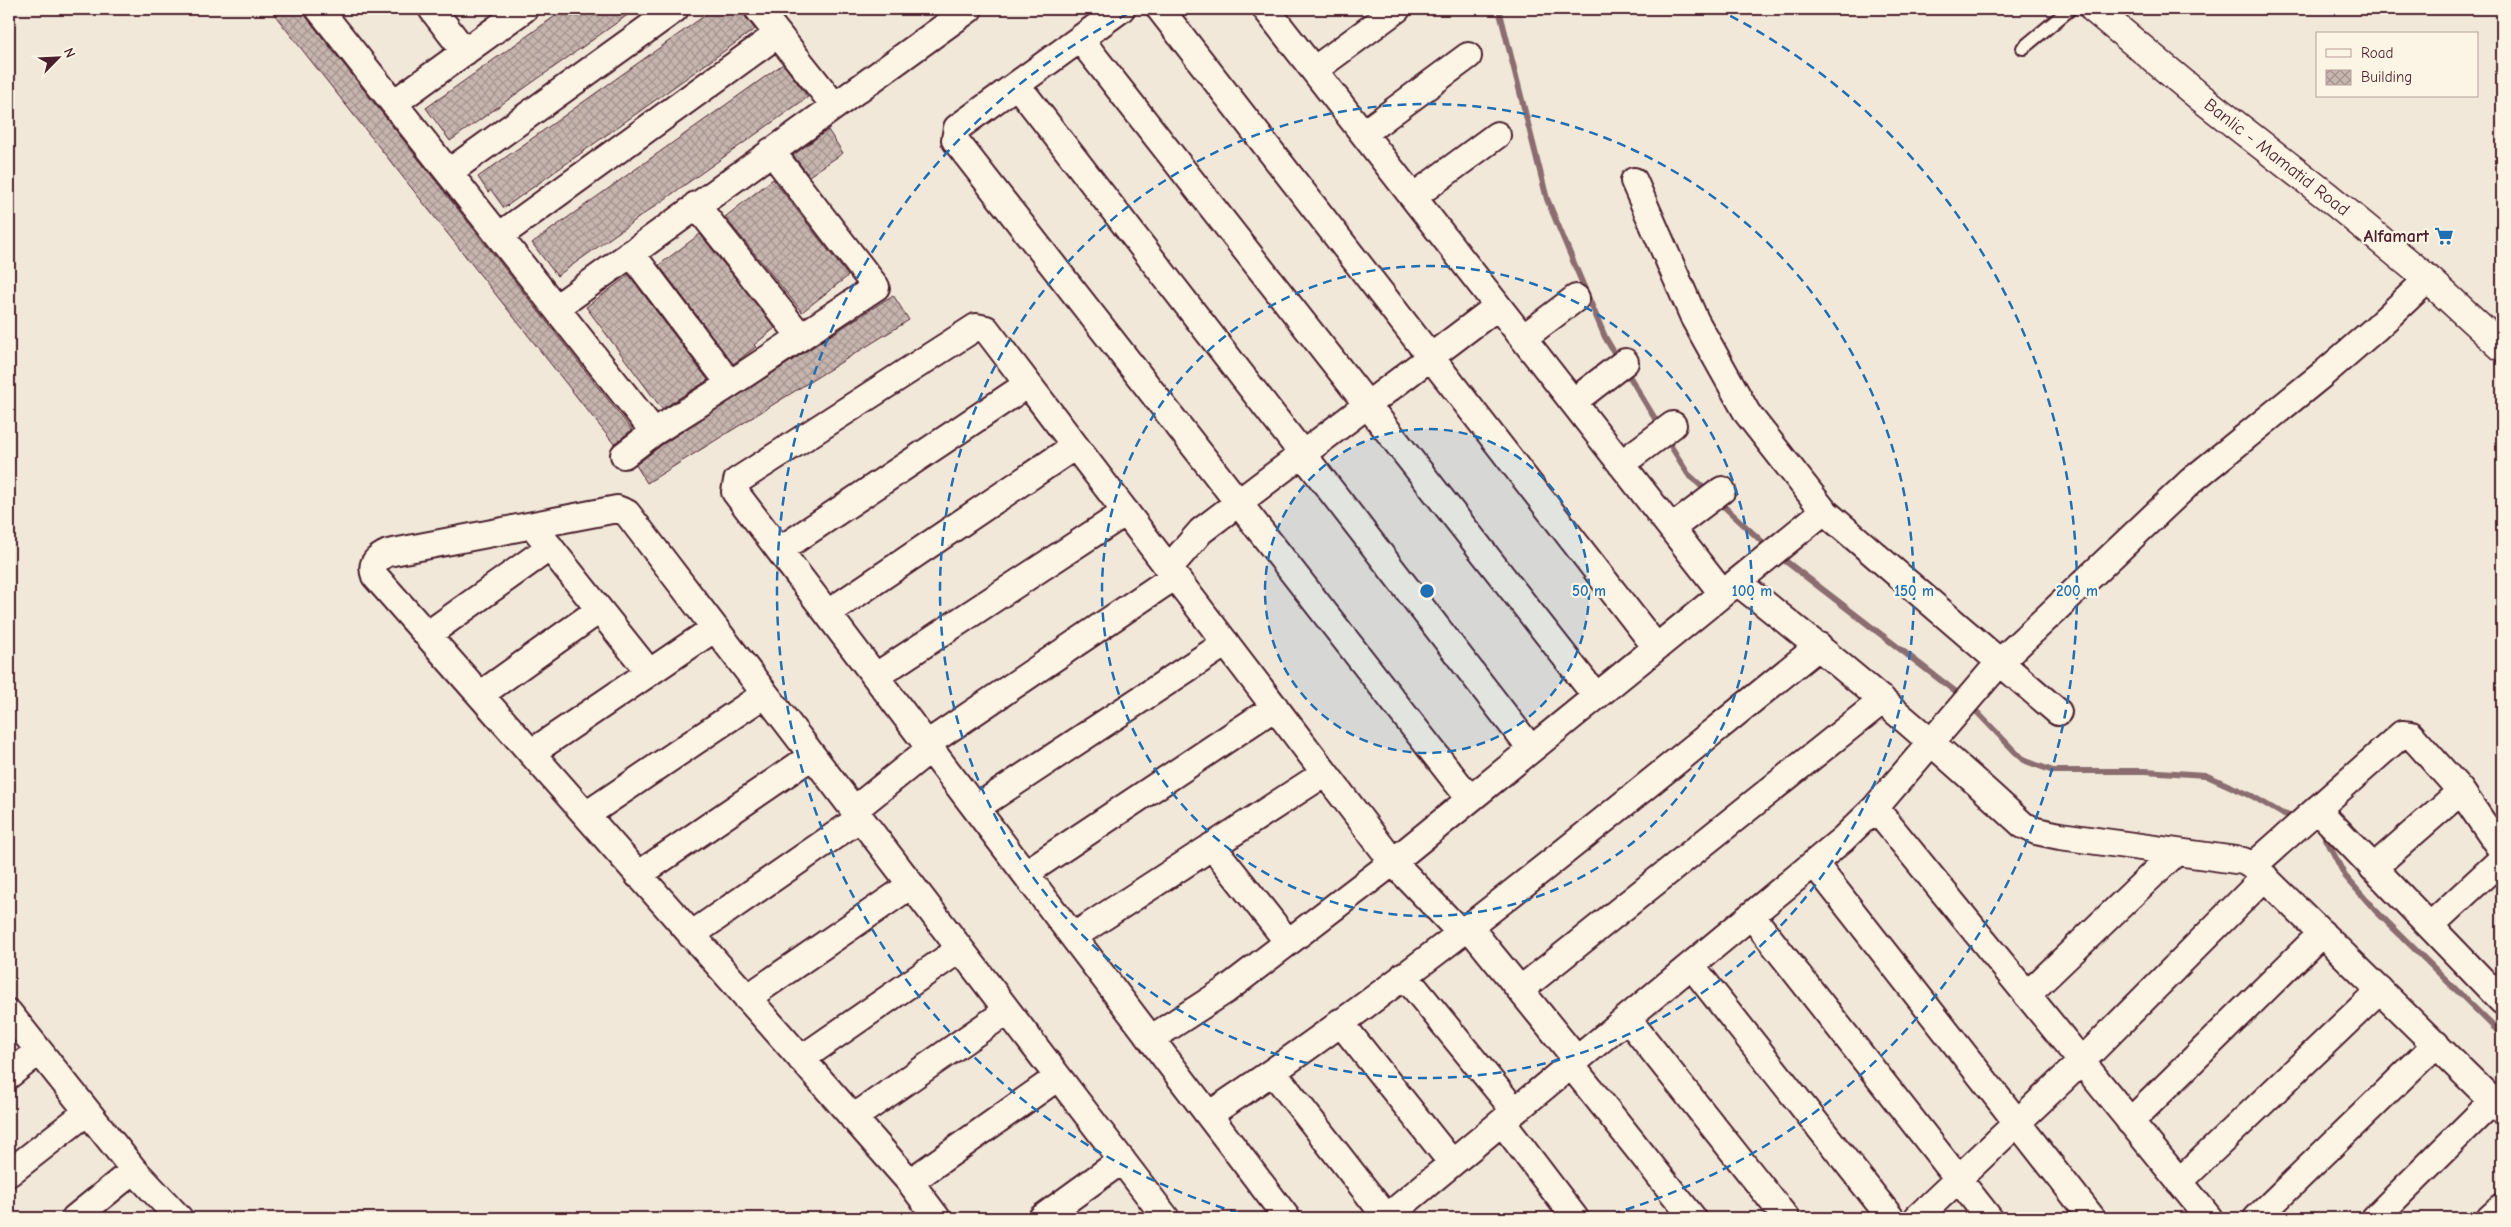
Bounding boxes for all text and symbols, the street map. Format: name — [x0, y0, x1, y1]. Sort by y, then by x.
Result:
north arrow — [32, 32, 82, 82]
legend — [2316, 32, 2478, 98]
text: Road — [2361, 44, 2393, 62]
text: N — [60, 45, 79, 61]
text: Building — [2361, 68, 2412, 86]
street label: Banlic - Mamatid Road — [2200, 94, 2354, 221]
supermarket icon: Alfamart — [2433, 225, 2455, 247]
place label: Alfamart — [2364, 226, 2430, 247]
centre of rings — [1418, 582, 1436, 600]
text: 50 m — [1572, 582, 1606, 600]
text: 100 m — [1732, 582, 1772, 600]
text: 150 m — [1894, 582, 1934, 600]
text: 200 m — [2056, 582, 2098, 600]

